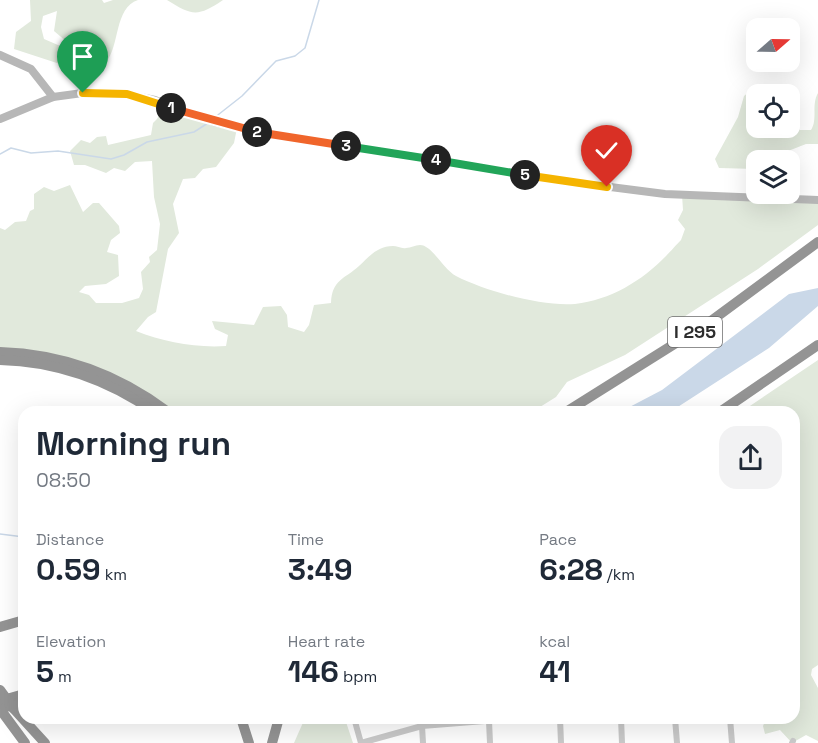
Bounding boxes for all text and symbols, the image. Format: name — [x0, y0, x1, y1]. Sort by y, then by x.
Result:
north arrow — [746, 18, 800, 72]
map controls — [746, 18, 800, 204]
pin — [57, 31, 108, 93]
icon: arrive — [66, 40, 99, 73]
button: locate — [746, 84, 800, 138]
pin: 1 — [156, 93, 186, 123]
text: 1 — [167, 97, 175, 118]
pin: 2 — [242, 117, 272, 147]
text: 2 — [252, 121, 262, 142]
pin — [581, 125, 632, 187]
pin: 3 — [331, 131, 361, 161]
icon: check — [590, 134, 623, 167]
text: 3 — [341, 135, 351, 156]
pin: 4 — [421, 145, 451, 175]
text: 4 — [431, 149, 441, 170]
button: layers — [746, 150, 800, 204]
pin: 5 — [510, 160, 540, 190]
text: 5 — [520, 164, 530, 185]
road number: I 295 — [668, 317, 722, 347]
text: Morning run — [36, 423, 231, 465]
button: share — [719, 426, 782, 489]
text: 08:50 — [36, 467, 91, 493]
text: Distance — [36, 529, 104, 550]
text: Time — [288, 529, 324, 550]
text: Pace — [539, 529, 577, 550]
text: 0.59 — [36, 550, 101, 589]
text: 3:49 — [288, 550, 352, 589]
text: 6:28 — [539, 550, 603, 589]
text: km — [101, 564, 127, 585]
text: /km — [603, 564, 635, 585]
text: Elevation — [36, 631, 106, 652]
text: Heart rate — [288, 631, 365, 652]
text: kcal — [539, 631, 570, 652]
text: 5 — [36, 652, 54, 691]
text: 146 — [288, 652, 339, 691]
text: 41 — [539, 652, 571, 691]
text: m — [54, 666, 72, 687]
text: bpm — [339, 666, 377, 687]

